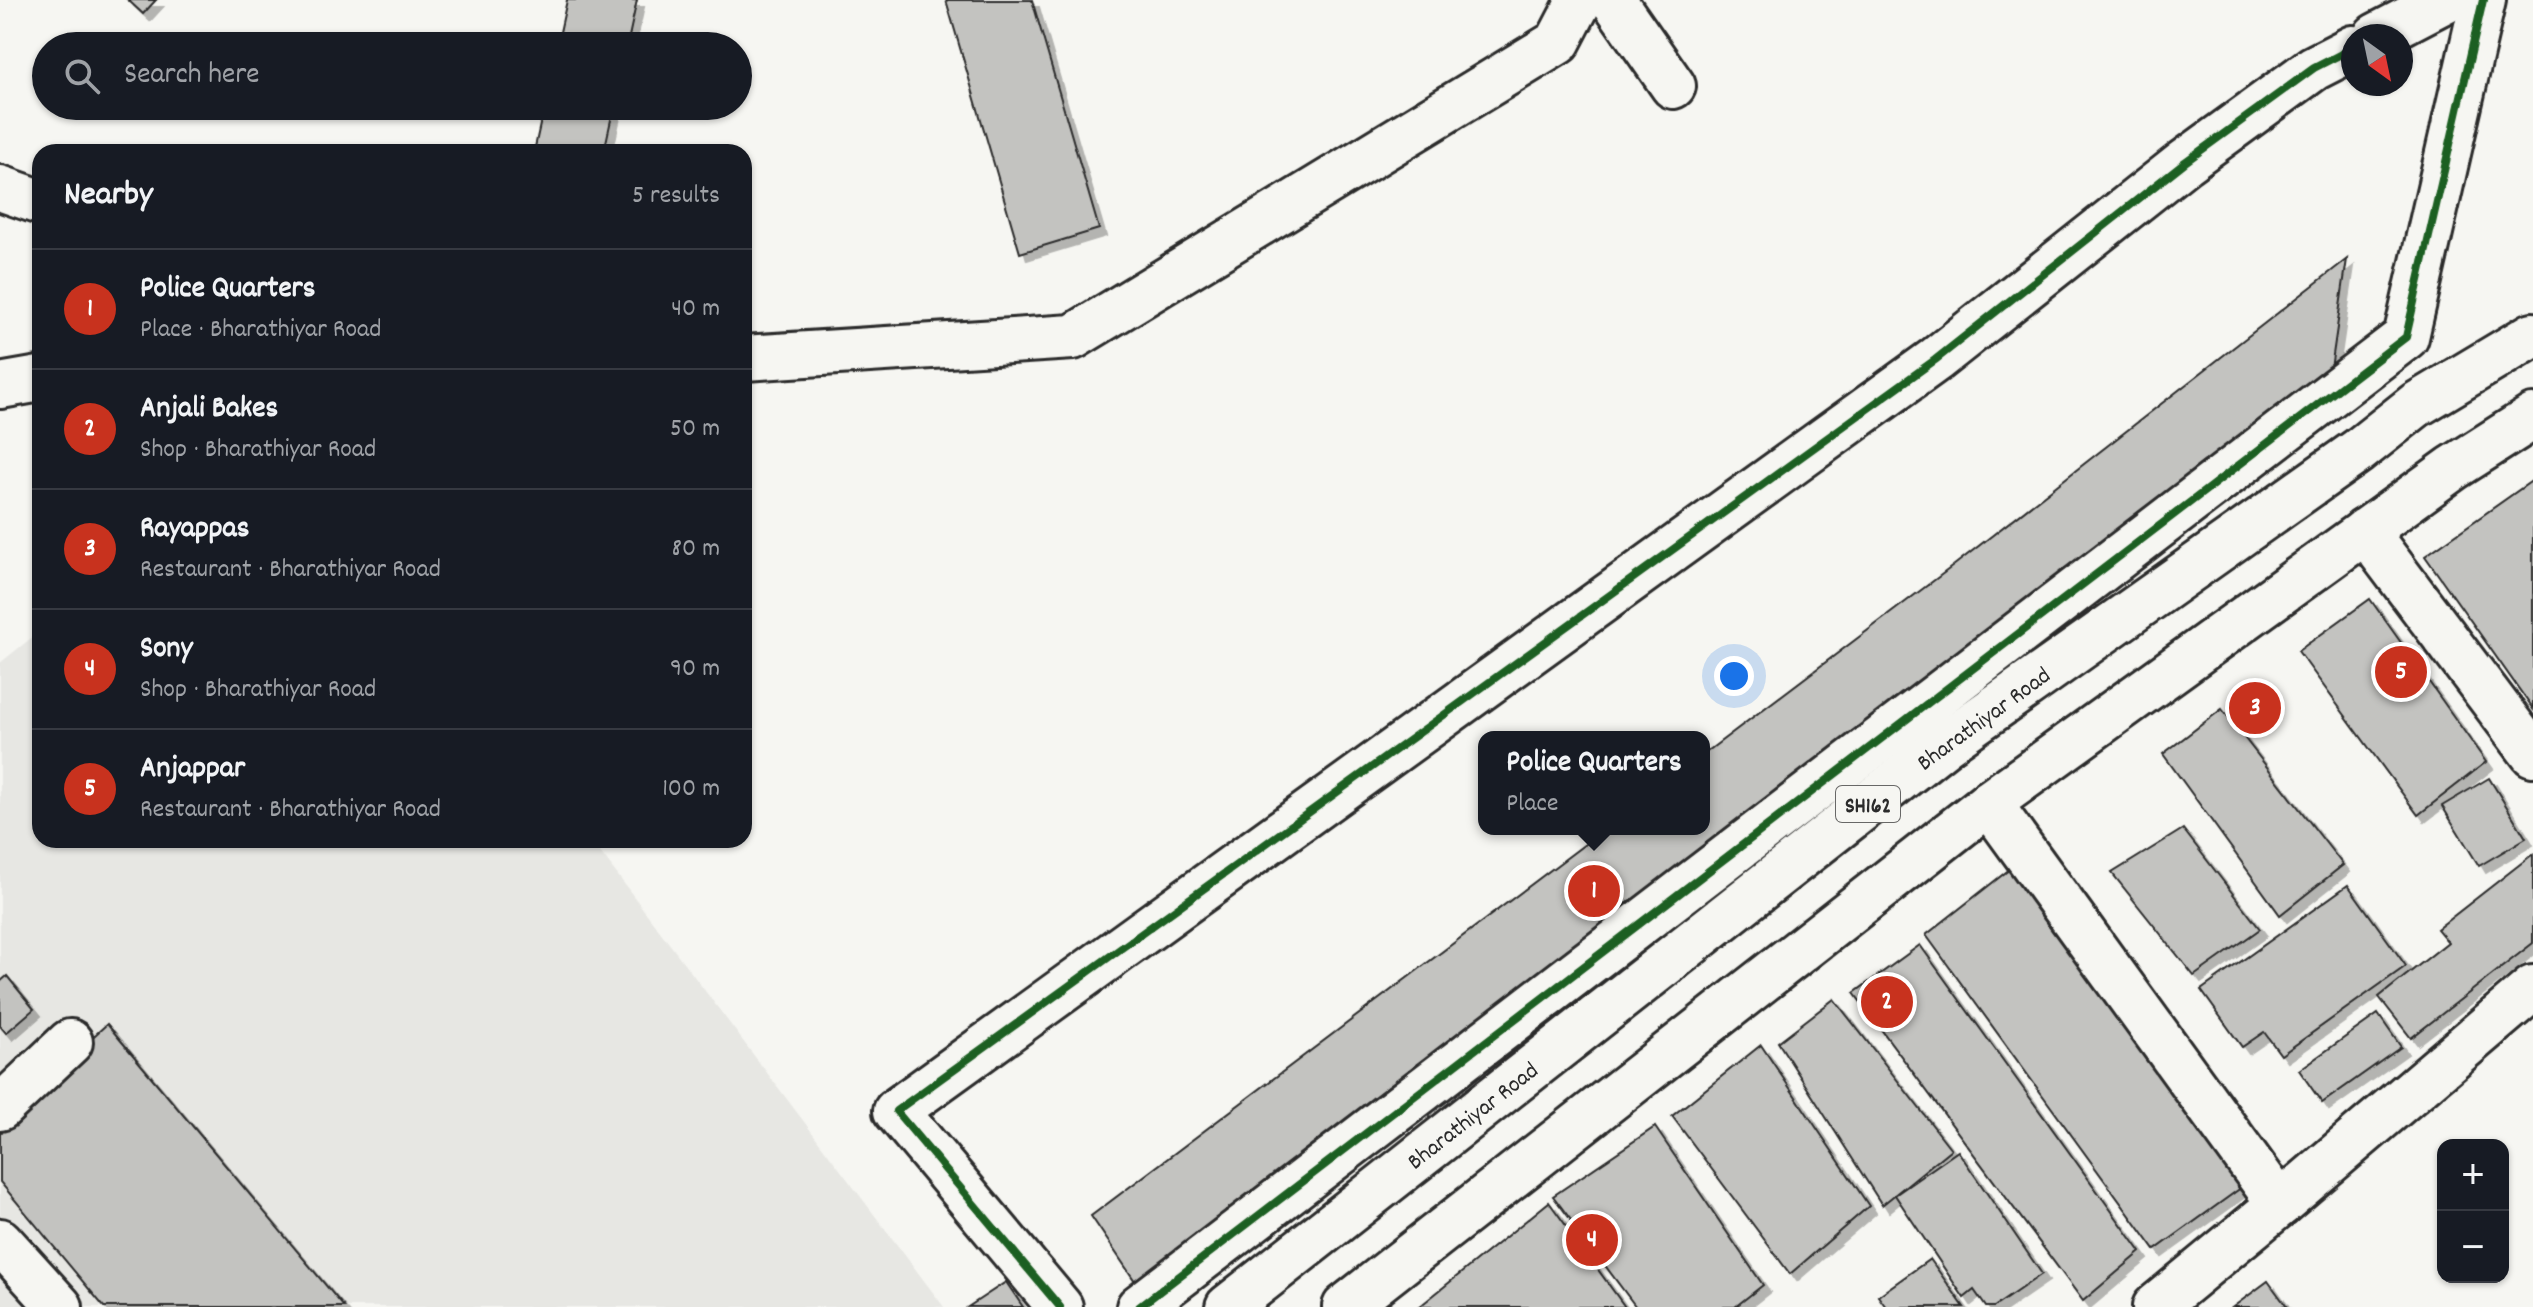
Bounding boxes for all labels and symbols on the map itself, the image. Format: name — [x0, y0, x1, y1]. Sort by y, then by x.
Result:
north arrow — [2341, 24, 2413, 96]
pin: 5 — [2375, 642, 2427, 702]
your location — [1714, 656, 1754, 696]
street label: Bharathiyar Road — [1911, 660, 2059, 781]
pin: 3 — [2229, 678, 2281, 738]
road number: SH162 — [1836, 786, 1900, 822]
pin: 1 — [1568, 861, 1620, 921]
pin: 2 — [1861, 972, 1913, 1032]
street label: Bharathiyar Road — [1401, 1055, 1547, 1179]
pin: 4 — [1566, 1210, 1618, 1270]

